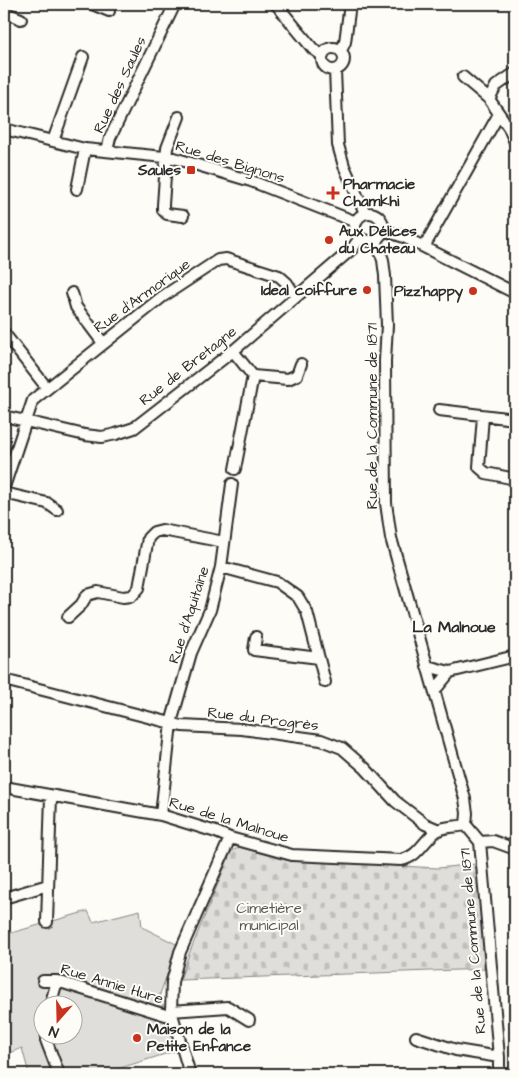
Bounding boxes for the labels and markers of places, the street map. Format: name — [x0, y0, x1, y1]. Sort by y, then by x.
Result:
place label: Saules — [137, 160, 181, 181]
marker: Saules — [185, 164, 197, 176]
place label: Pharmacie Chamkhi — [343, 174, 415, 212]
marker: Pharmacie Chamkhi — [327, 187, 339, 199]
place label: Aux Délices du Chateau — [338, 221, 417, 259]
marker: Aux Délices du Chateau — [323, 234, 335, 246]
place label: Ideal coiffure — [261, 280, 357, 301]
place label: Pizz'happy — [394, 281, 464, 303]
marker: Ideal coiffure — [361, 284, 373, 296]
marker: Pizz'happy — [467, 285, 479, 297]
place label: Maison de la Petite Enfance — [147, 1019, 251, 1057]
marker: Maison de la Petite Enfance — [131, 1032, 143, 1044]

